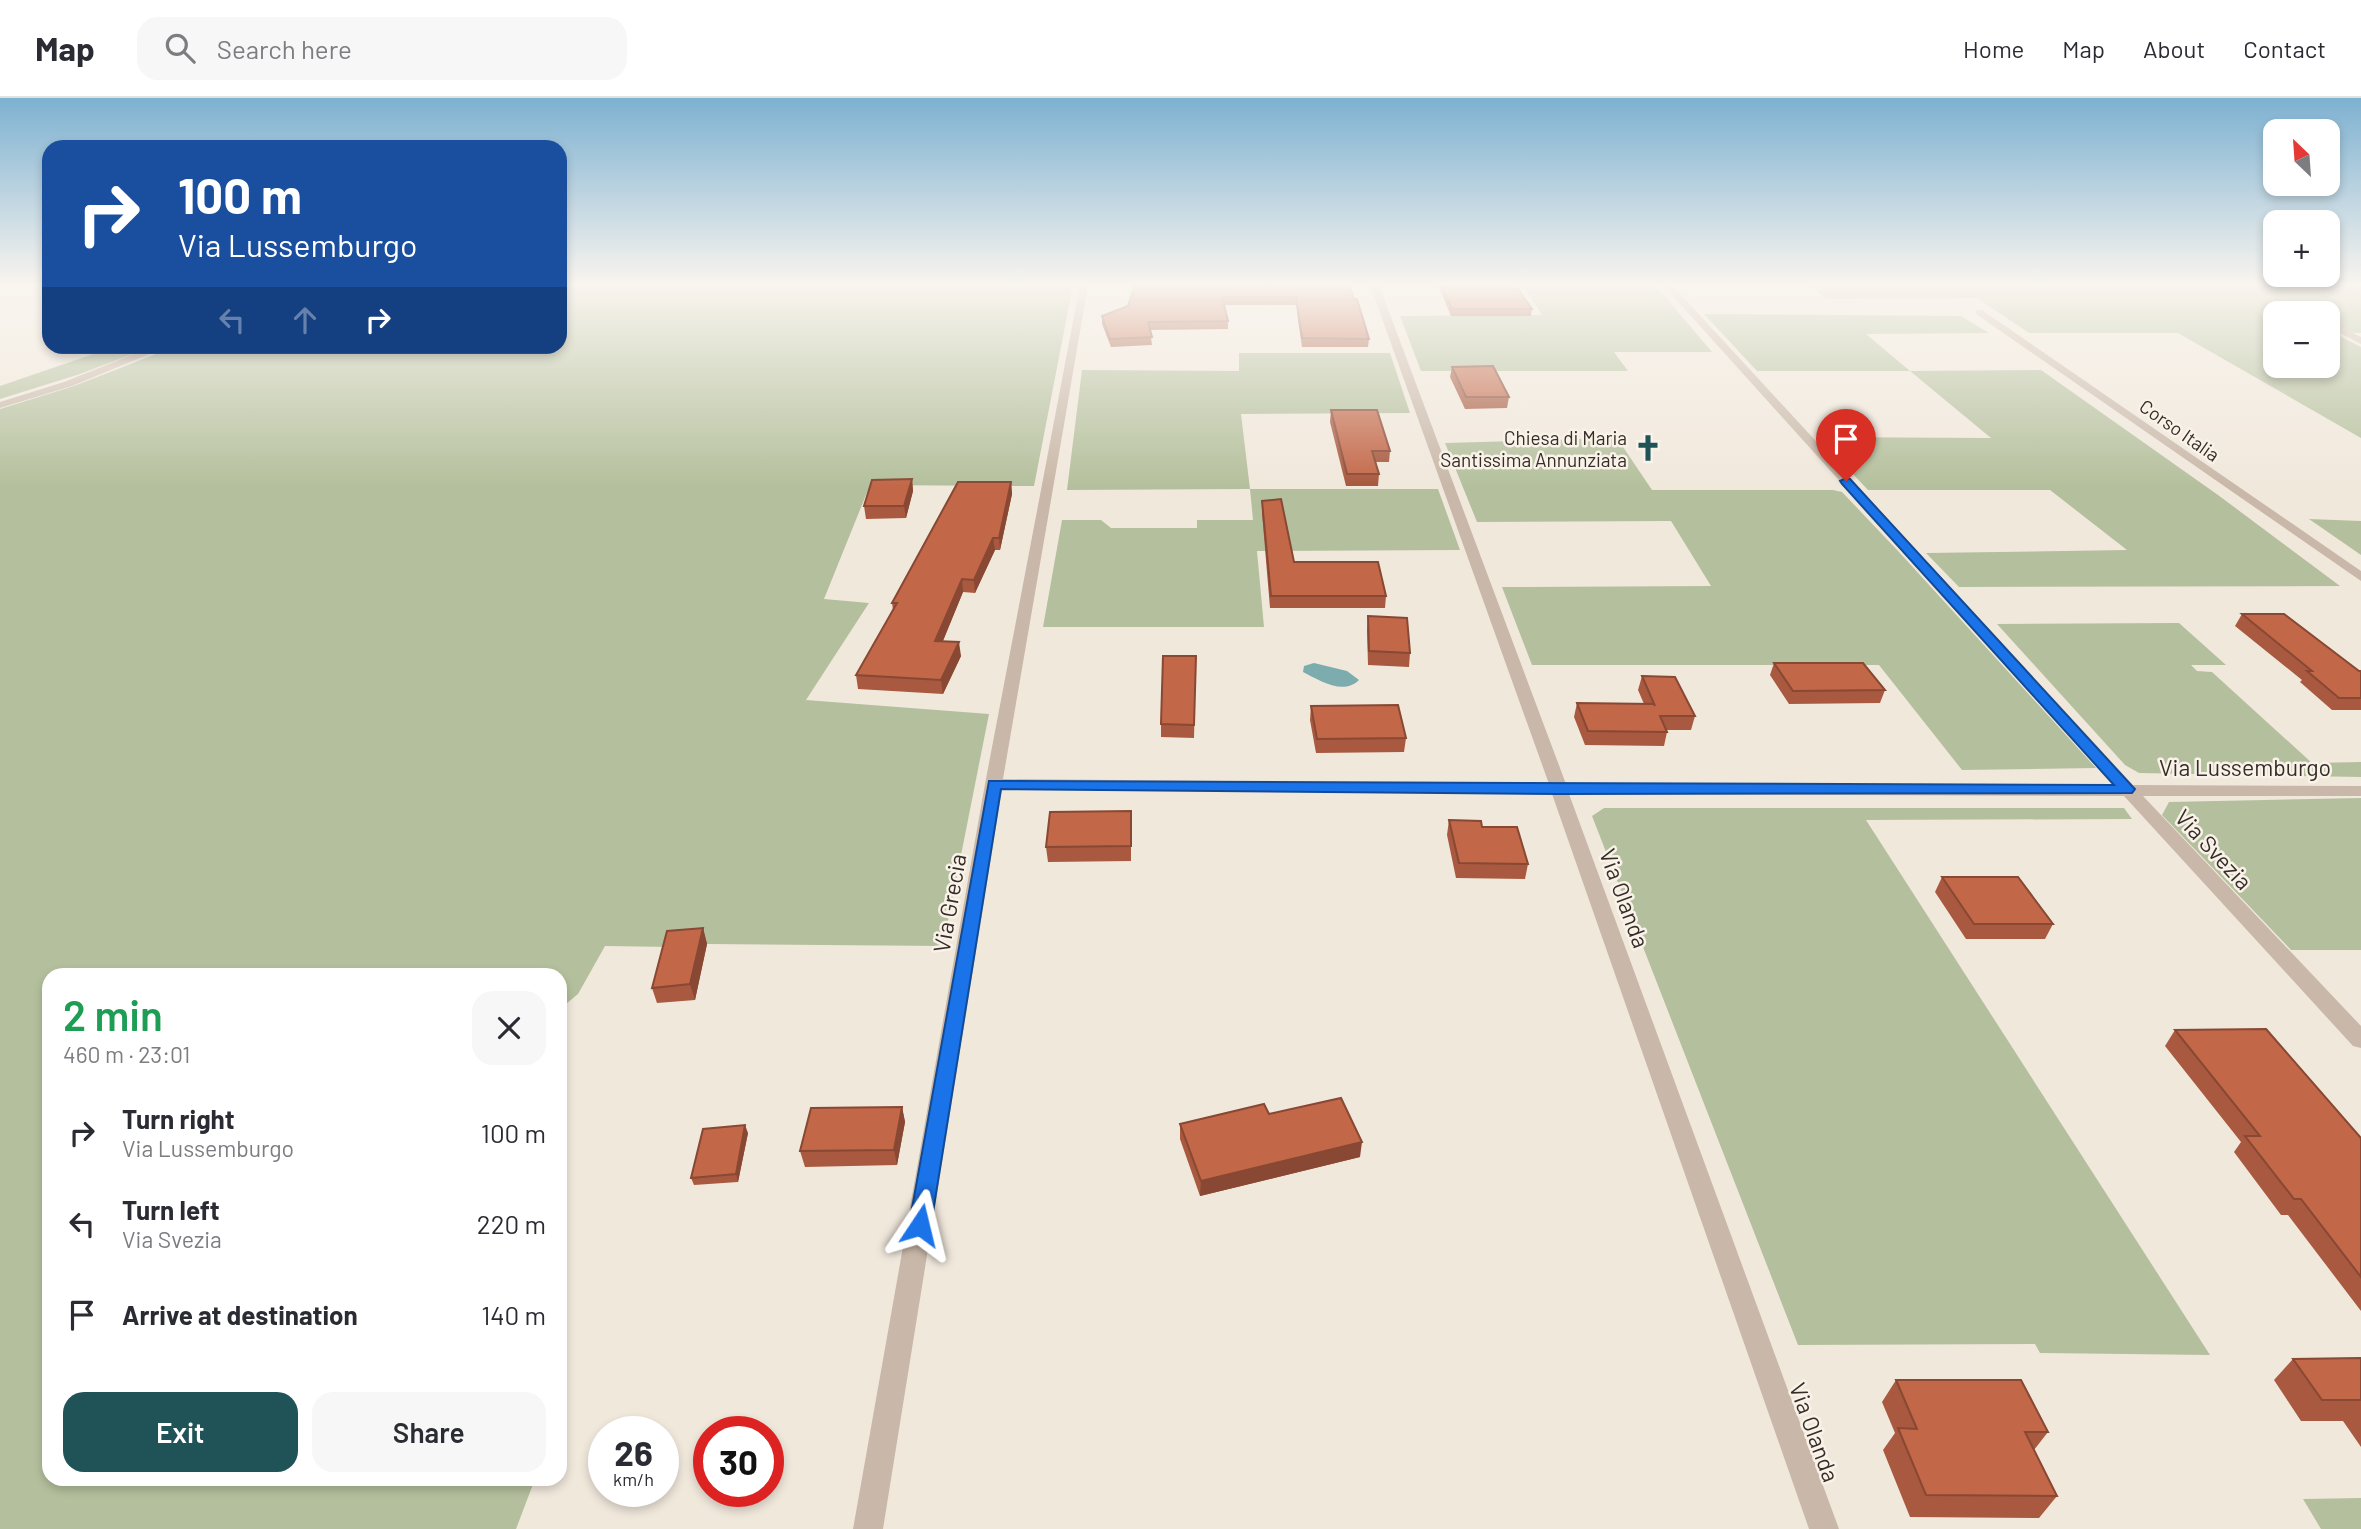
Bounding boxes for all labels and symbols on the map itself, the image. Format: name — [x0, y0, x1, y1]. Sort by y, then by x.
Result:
north arrow — [2263, 119, 2340, 196]
street label: Corso Italia — [2136, 394, 2224, 466]
pin — [1816, 409, 1876, 481]
place label: Chiesa di Maria Santissima Annunziata — [1440, 426, 1627, 471]
church icon: Chiesa di Maria Santissima Annunziata — [1633, 433, 1663, 463]
street label: Via Lussemburgo — [2159, 753, 2331, 781]
street label: Via Svezia — [2170, 803, 2258, 895]
street label: Via Olanda — [1594, 845, 1656, 951]
street label: Via Grecia — [927, 851, 971, 955]
position arrow — [883, 1188, 957, 1262]
street label: Via Olanda — [1784, 1379, 1846, 1485]
speed limit sign: 30 — [693, 1416, 784, 1507]

